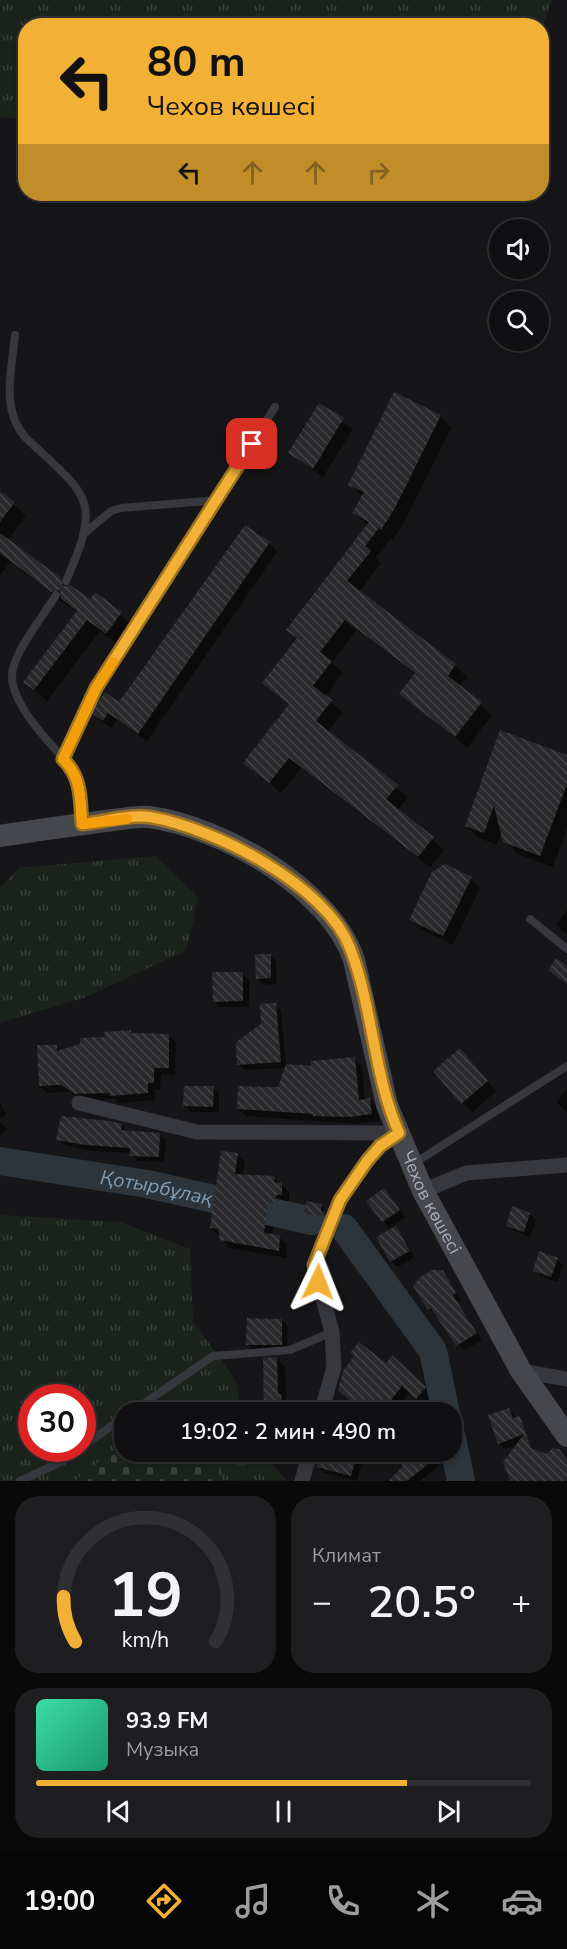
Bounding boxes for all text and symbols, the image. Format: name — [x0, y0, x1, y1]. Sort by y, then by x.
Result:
text: 80 m — [147, 34, 246, 91]
icon: left — [48, 42, 126, 120]
text: Чехов көшесі — [147, 88, 316, 125]
icon: left — [173, 156, 206, 189]
icon: ahead — [236, 156, 269, 189]
icon: ahead — [299, 156, 332, 189]
icon: right — [362, 156, 395, 189]
map controls — [489, 219, 549, 351]
button: sound — [489, 219, 549, 279]
button: search — [489, 291, 549, 351]
pin — [226, 418, 277, 469]
icon: arrive — [235, 427, 268, 460]
street label: Чехов көшесі — [395, 1147, 467, 1258]
water label: Қотырбұлақ — [98, 1163, 216, 1212]
position arrow — [286, 1250, 350, 1314]
speed limit sign: 30 — [18, 1384, 96, 1462]
text: 19:02 · 2 мин · 490 m — [180, 1417, 396, 1447]
text: Климат — [312, 1542, 381, 1569]
text: 19 — [108, 1553, 183, 1638]
text: 20.5° — [367, 1572, 476, 1633]
text: − — [312, 1580, 332, 1625]
text: + — [511, 1580, 531, 1625]
text: km/h — [122, 1625, 169, 1655]
text: 93.9 FM — [126, 1706, 208, 1736]
text: Музыка — [126, 1736, 199, 1763]
icon: previous — [102, 1795, 135, 1828]
icon: pause — [267, 1795, 300, 1828]
icon: next — [432, 1795, 465, 1828]
icon: directions — [143, 1880, 185, 1922]
icon: music — [232, 1880, 274, 1922]
icon: phone — [322, 1880, 364, 1922]
icon: climate — [412, 1880, 454, 1922]
icon: car — [501, 1880, 543, 1922]
text: 19:00 — [24, 1883, 95, 1920]

